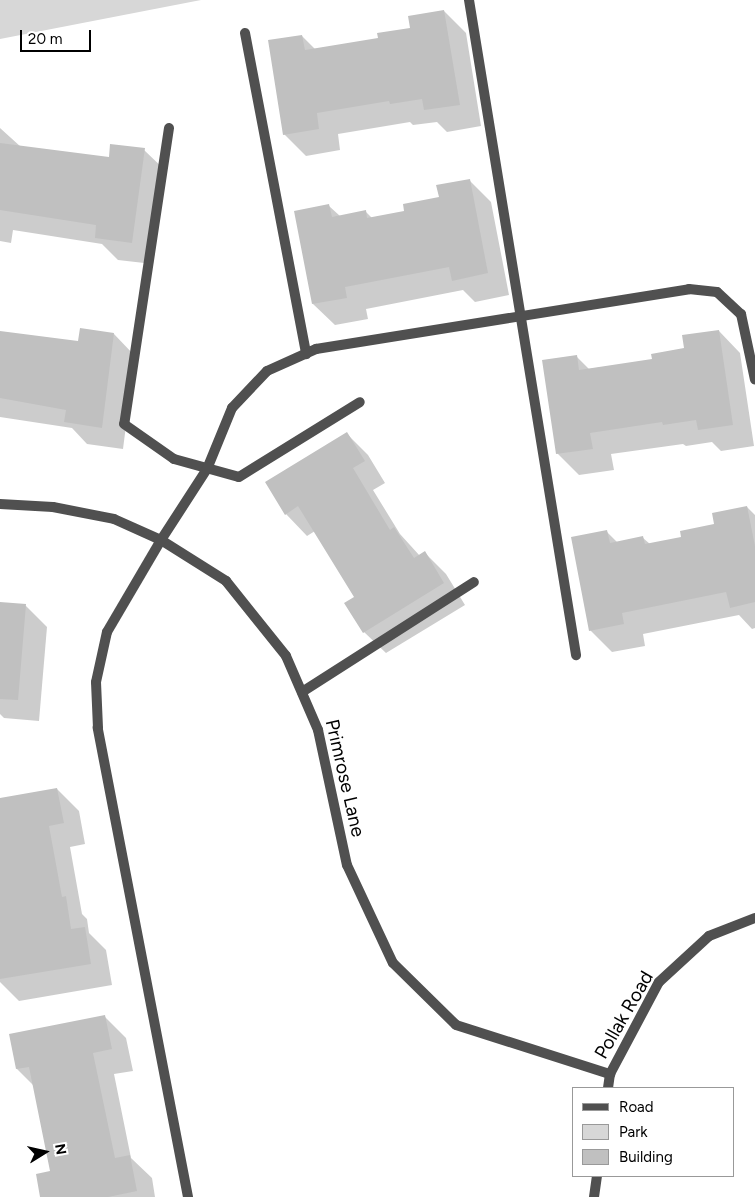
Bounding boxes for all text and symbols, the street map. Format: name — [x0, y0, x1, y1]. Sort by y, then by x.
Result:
scale bar — [22, 20, 94, 52]
text: 20 m — [28, 30, 62, 48]
street label: Primrose Lane — [320, 717, 370, 839]
street label: Pollak Road — [590, 967, 658, 1063]
legend — [572, 1087, 735, 1177]
text: Road — [619, 1098, 654, 1116]
text: Park — [619, 1123, 648, 1141]
north arrow — [20, 1127, 70, 1177]
text: N — [51, 1142, 70, 1156]
text: Building — [619, 1148, 673, 1166]

